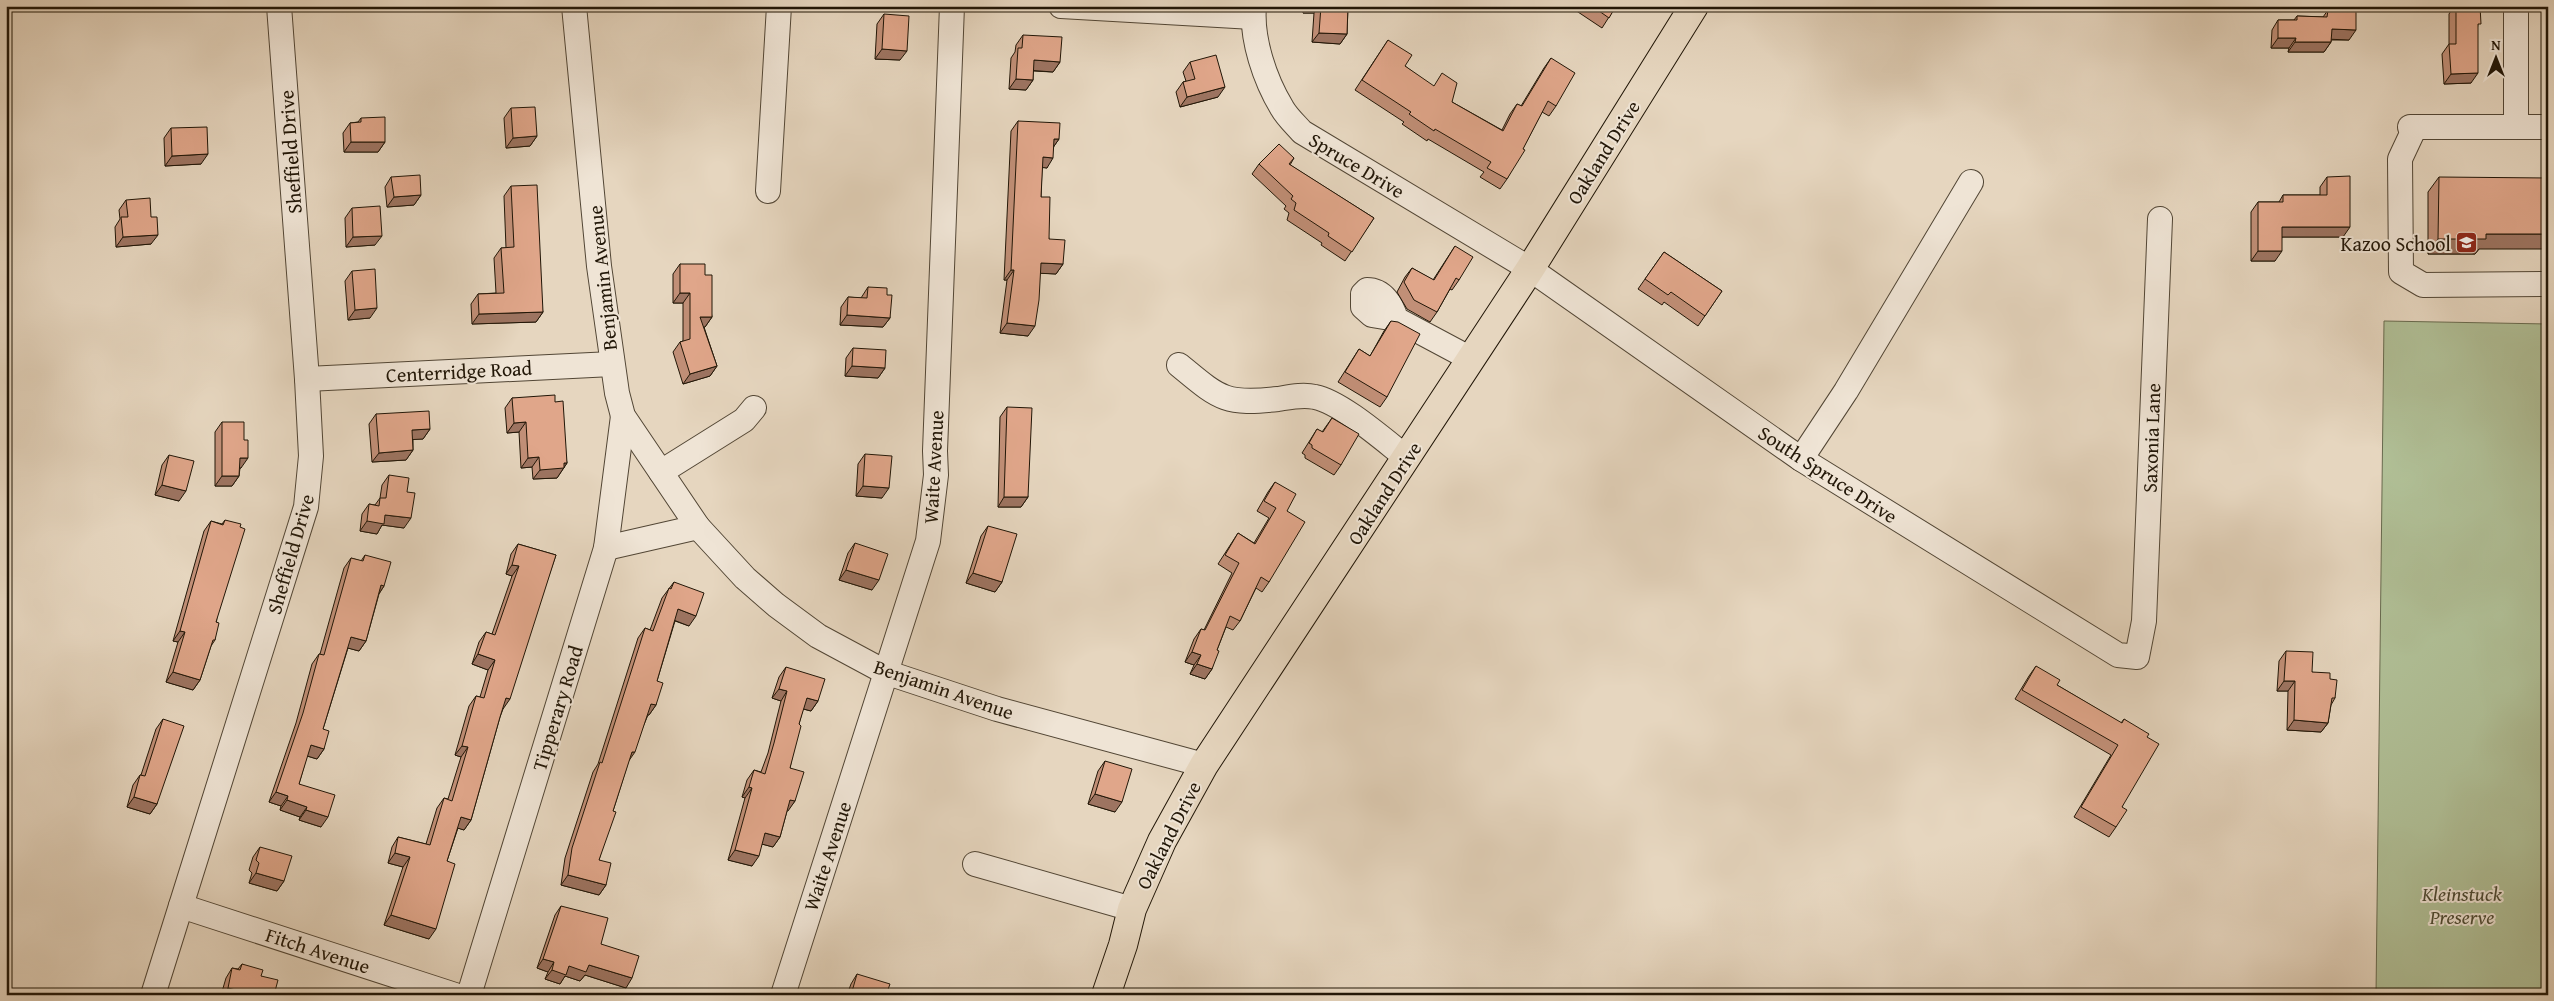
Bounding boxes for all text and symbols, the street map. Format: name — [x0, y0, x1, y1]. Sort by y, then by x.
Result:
north arrow — [2472, 32, 2522, 82]
text: N — [2491, 35, 2501, 55]
street label: Sheffield Drive — [271, 89, 309, 215]
street label: Oakland Drive — [1559, 94, 1647, 210]
street label: Spruce Drive — [1304, 125, 1410, 205]
street label: Benjamin Avenue — [580, 204, 624, 352]
place label: Kazoo School — [2341, 229, 2451, 258]
school or university icon: Kazoo School — [2455, 231, 2479, 255]
street label: Centerridge Road — [385, 353, 533, 389]
street label: Saxonia Lane — [2135, 383, 2167, 493]
street label: Waite Avenue — [916, 410, 950, 524]
street label: South Spruce Drive — [1753, 418, 1903, 530]
street label: Oakland Drive — [1340, 436, 1428, 550]
street label: Sheffield Drive — [259, 491, 321, 617]
street label: Tipperary Road — [524, 641, 590, 774]
street label: Benjamin Avenue — [870, 652, 1018, 726]
street label: Oakland Drive — [1128, 776, 1208, 894]
street label: Waite Avenue — [796, 798, 858, 914]
park label: Kleinstuck Preserve — [2421, 879, 2503, 931]
street label: Fitch Avenue — [262, 920, 374, 980]

